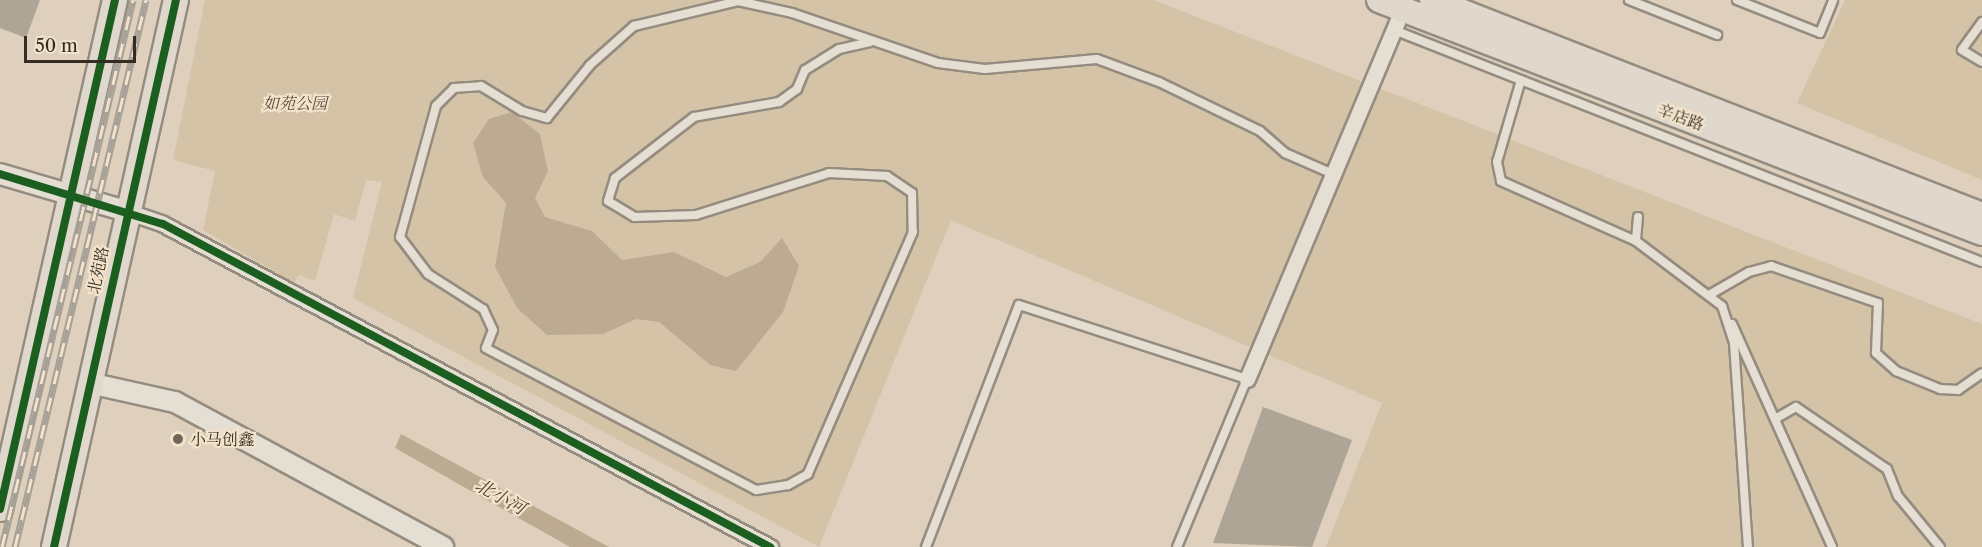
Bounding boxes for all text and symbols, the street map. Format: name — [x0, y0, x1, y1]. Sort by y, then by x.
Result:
scale bar — [27, 24, 140, 62]
text: 50 m — [35, 35, 78, 57]
park label: 如苑公园 — [263, 93, 327, 113]
street label: 辛店路 — [1655, 99, 1707, 135]
street label: 北苑路 — [84, 245, 112, 295]
place label: 小马创鑫 — [190, 429, 254, 449]
marker: 小马创鑫 — [171, 432, 185, 446]
water label: 北小河 — [471, 474, 529, 520]

